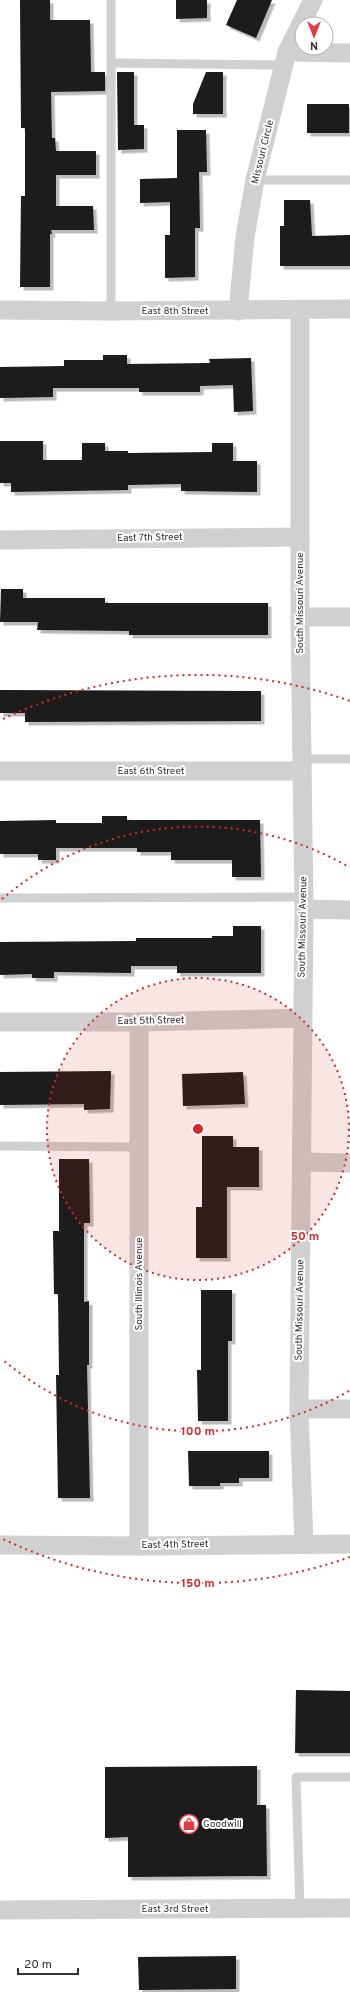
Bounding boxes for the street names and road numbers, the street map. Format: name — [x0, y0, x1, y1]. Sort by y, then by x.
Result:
street label: Missouri Circle — [249, 119, 277, 185]
street label: East 8th Street — [142, 305, 209, 318]
street label: East 7th Street — [117, 531, 183, 545]
street label: South Missouri Avenue — [294, 552, 307, 654]
street label: East 6th Street — [118, 765, 185, 778]
street label: South Missouri Avenue — [296, 876, 310, 978]
street label: East 5th Street — [117, 1014, 185, 1028]
street label: South Illinois Avenue — [133, 1237, 146, 1331]
street label: South Missouri Avenue — [293, 1259, 307, 1361]
street label: East 4th Street — [141, 1538, 209, 1552]
street label: East 3rd Street — [141, 1903, 209, 1916]

